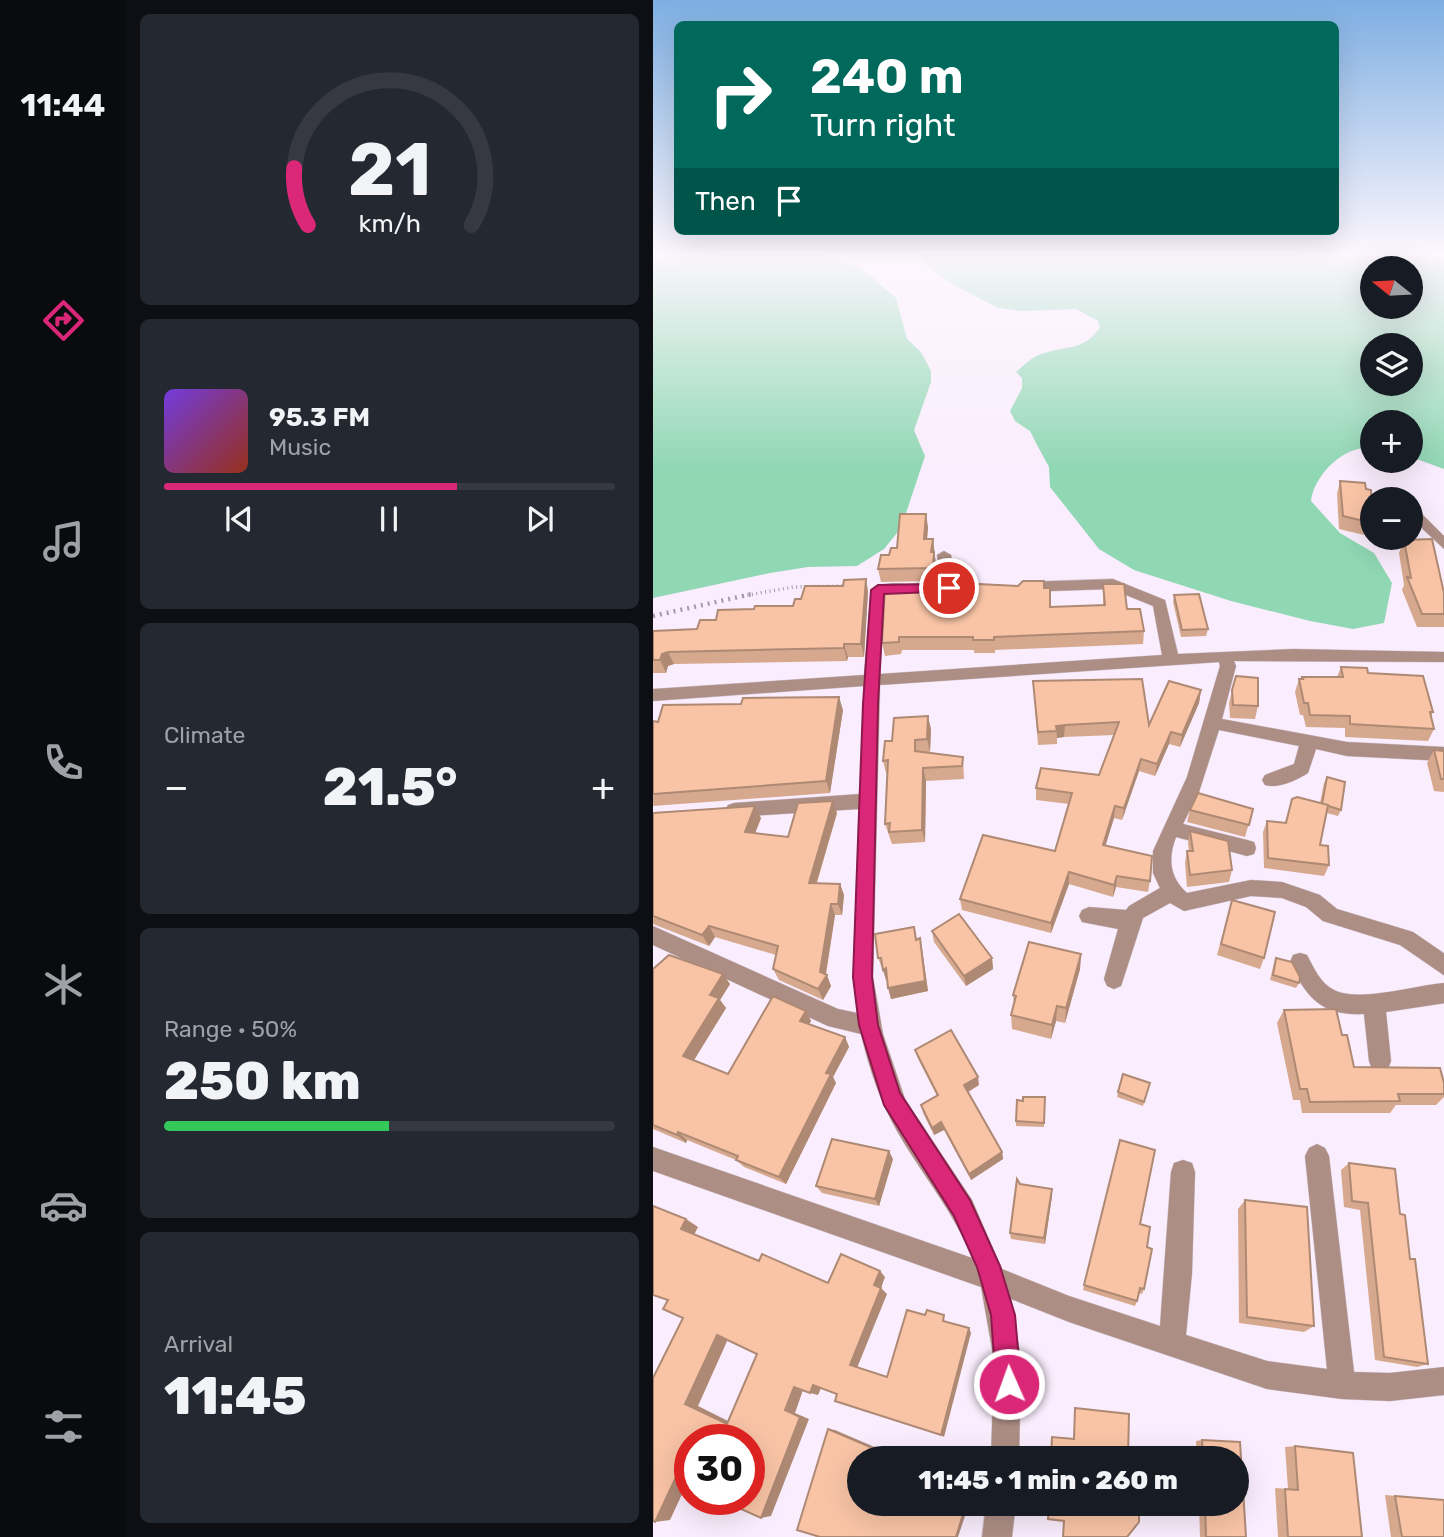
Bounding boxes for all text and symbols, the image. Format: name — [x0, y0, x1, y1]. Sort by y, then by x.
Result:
text: 240 m — [810, 47, 964, 105]
icon: right — [695, 49, 786, 140]
text: 11:44 — [21, 86, 105, 124]
text: Turn right — [810, 106, 955, 144]
text: 21 — [348, 128, 431, 214]
icon: arrive — [770, 182, 808, 220]
text: Then — [695, 186, 756, 217]
text: km/h — [358, 209, 421, 238]
north arrow — [1360, 256, 1423, 318]
map controls — [1360, 256, 1423, 550]
icon: directions — [39, 296, 88, 345]
button: layers — [1360, 333, 1423, 396]
text: 95.3 FM — [269, 402, 370, 433]
button: + — [1360, 410, 1423, 473]
text: Music — [269, 433, 331, 461]
button: − — [1360, 487, 1423, 550]
icon: previous — [220, 500, 258, 538]
icon: pause — [370, 500, 408, 538]
icon: next — [521, 500, 559, 538]
icon: music — [39, 517, 88, 566]
pin — [919, 558, 979, 618]
icon: arrive — [930, 569, 968, 607]
text: Climate — [164, 721, 245, 749]
icon: phone — [39, 738, 88, 787]
text: 21.5° — [323, 756, 457, 818]
text: − — [164, 764, 189, 810]
text: + — [591, 764, 615, 810]
icon: climate — [39, 960, 88, 1009]
text: Range · 50% — [164, 1015, 297, 1043]
text: 250 km — [164, 1050, 361, 1112]
icon: car — [39, 1181, 88, 1230]
text: Arrival — [164, 1330, 233, 1358]
position arrow — [972, 1347, 1046, 1421]
text: 11:45 — [164, 1365, 306, 1427]
icon: filters — [39, 1402, 88, 1451]
speed limit sign: 30 — [674, 1424, 765, 1515]
text: 11:45 · 1 min · 260 m — [918, 1465, 1178, 1496]

